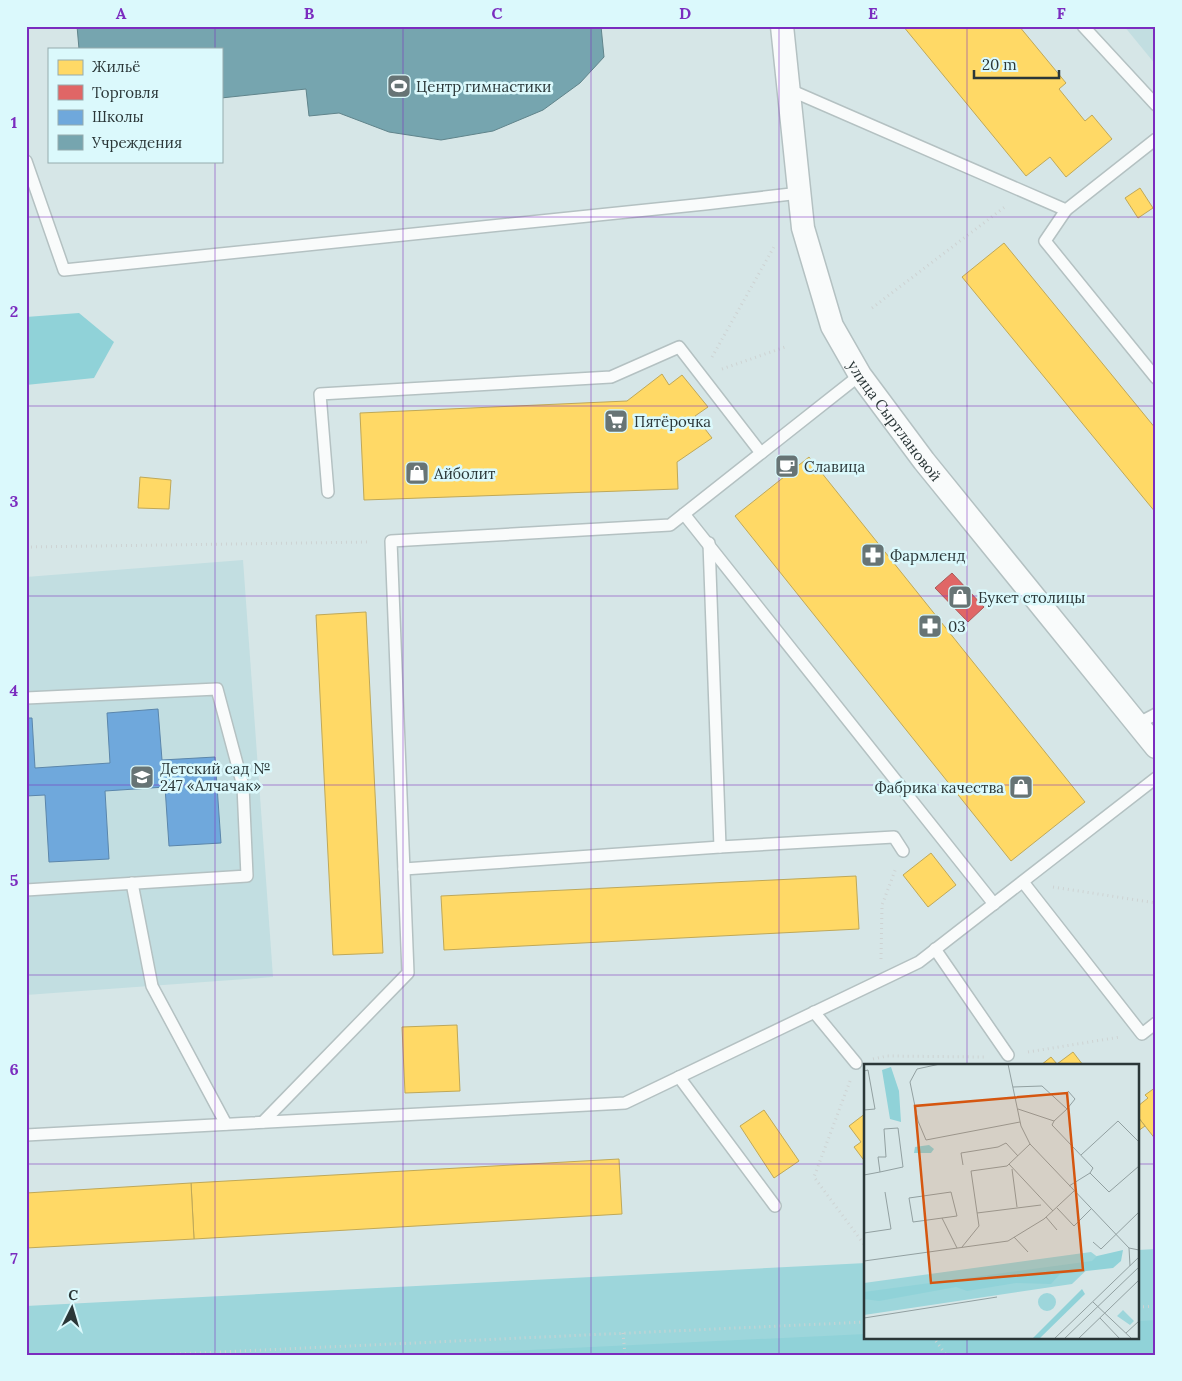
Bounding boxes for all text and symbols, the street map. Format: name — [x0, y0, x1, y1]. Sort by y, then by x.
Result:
text: A — [116, 3, 127, 23]
text: B — [304, 3, 315, 23]
text: C — [491, 3, 503, 23]
text: D — [679, 3, 691, 23]
text: E — [868, 3, 878, 23]
text: F — [1056, 3, 1066, 23]
legend — [48, 48, 222, 162]
scale bar — [974, 48, 1060, 80]
text: 20 m — [982, 55, 1017, 74]
text: Жильё — [92, 57, 140, 76]
sports icon: Центр гимнастики — [386, 73, 412, 99]
place label: Центр гимнастики — [416, 77, 551, 96]
text: Торговля — [92, 83, 159, 102]
text: Школы — [92, 107, 144, 126]
text: 1 — [11, 112, 17, 132]
text: Учреждения — [91, 133, 182, 152]
text: 2 — [10, 301, 18, 321]
street label: улица Сыртлановой — [844, 357, 946, 485]
supermarket icon: Пятёрочка — [603, 408, 629, 434]
place label: Пятёрочка — [634, 412, 711, 431]
cafe icon: Славица — [774, 453, 800, 479]
place label: Славица — [804, 457, 866, 476]
shop icon: Айболит — [404, 460, 430, 486]
place label: Айболит — [433, 464, 496, 483]
text: 3 — [10, 491, 19, 511]
pharmacy icon: Фармленд — [860, 542, 886, 568]
place label: Фармленд — [890, 546, 965, 565]
shop icon: Букет столицы — [947, 584, 973, 610]
place label: Букет столицы — [978, 588, 1086, 607]
pharmacy icon: 03 — [917, 613, 943, 639]
place label: 03 — [948, 617, 966, 636]
text: 4 — [10, 680, 19, 700]
place label: Детский сад № 247 «Алчачак» — [160, 759, 271, 795]
school or university icon: Детский сад № 247 «Алчачак» — [129, 764, 155, 790]
shop icon: Фабрика качества — [1008, 774, 1034, 800]
place label: Фабрика качества — [875, 778, 1004, 797]
text: 5 — [10, 870, 19, 890]
text: 6 — [9, 1059, 19, 1079]
inset map — [864, 1064, 1140, 1338]
text: 7 — [10, 1248, 18, 1268]
north arrow — [48, 1284, 98, 1334]
text: С — [68, 1286, 79, 1304]

